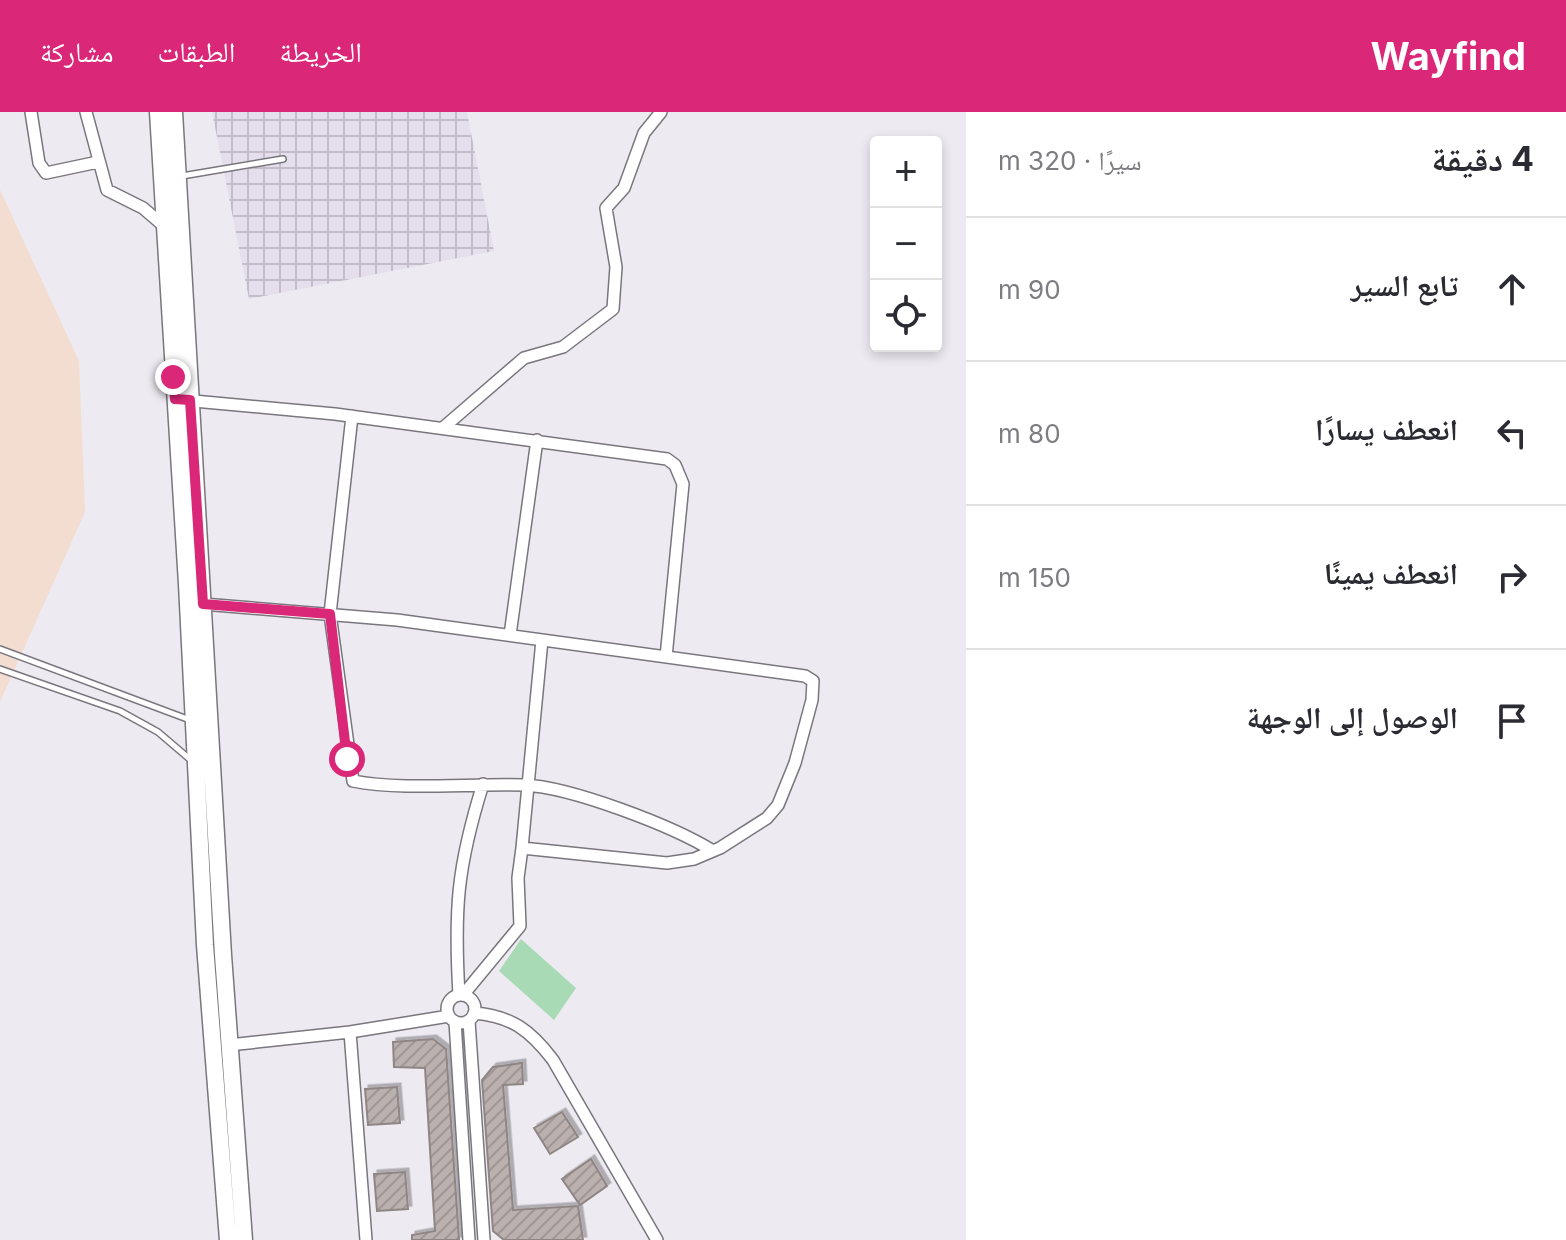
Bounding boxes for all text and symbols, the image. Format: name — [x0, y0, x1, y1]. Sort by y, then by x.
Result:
text: Wayfind — [1371, 33, 1526, 79]
text: مشاركة — [40, 35, 114, 69]
text: الطبقات — [158, 35, 235, 69]
text: الخريطة — [279, 35, 362, 69]
map controls — [870, 136, 942, 352]
button: + — [870, 136, 942, 208]
text: 4 دقيقة — [1432, 138, 1534, 179]
text: سيرًا · 320 m — [998, 145, 1142, 176]
button: − — [870, 208, 942, 280]
text: تابع السير — [1351, 267, 1458, 303]
icon: ahead — [1490, 267, 1534, 311]
text: 90 m — [998, 274, 1061, 305]
button: locate — [870, 280, 942, 352]
route end — [155, 359, 191, 395]
text: انعطف يسارًا — [1315, 411, 1458, 447]
icon: left — [1490, 411, 1534, 455]
text: 80 m — [998, 418, 1061, 449]
text: انعطف يمينًا — [1324, 555, 1458, 591]
icon: right — [1490, 555, 1534, 599]
text: 150 m — [998, 562, 1071, 593]
text: الوصول إلى الوجهة — [1247, 699, 1458, 735]
icon: arrive — [1490, 699, 1534, 743]
route start — [329, 741, 365, 777]

